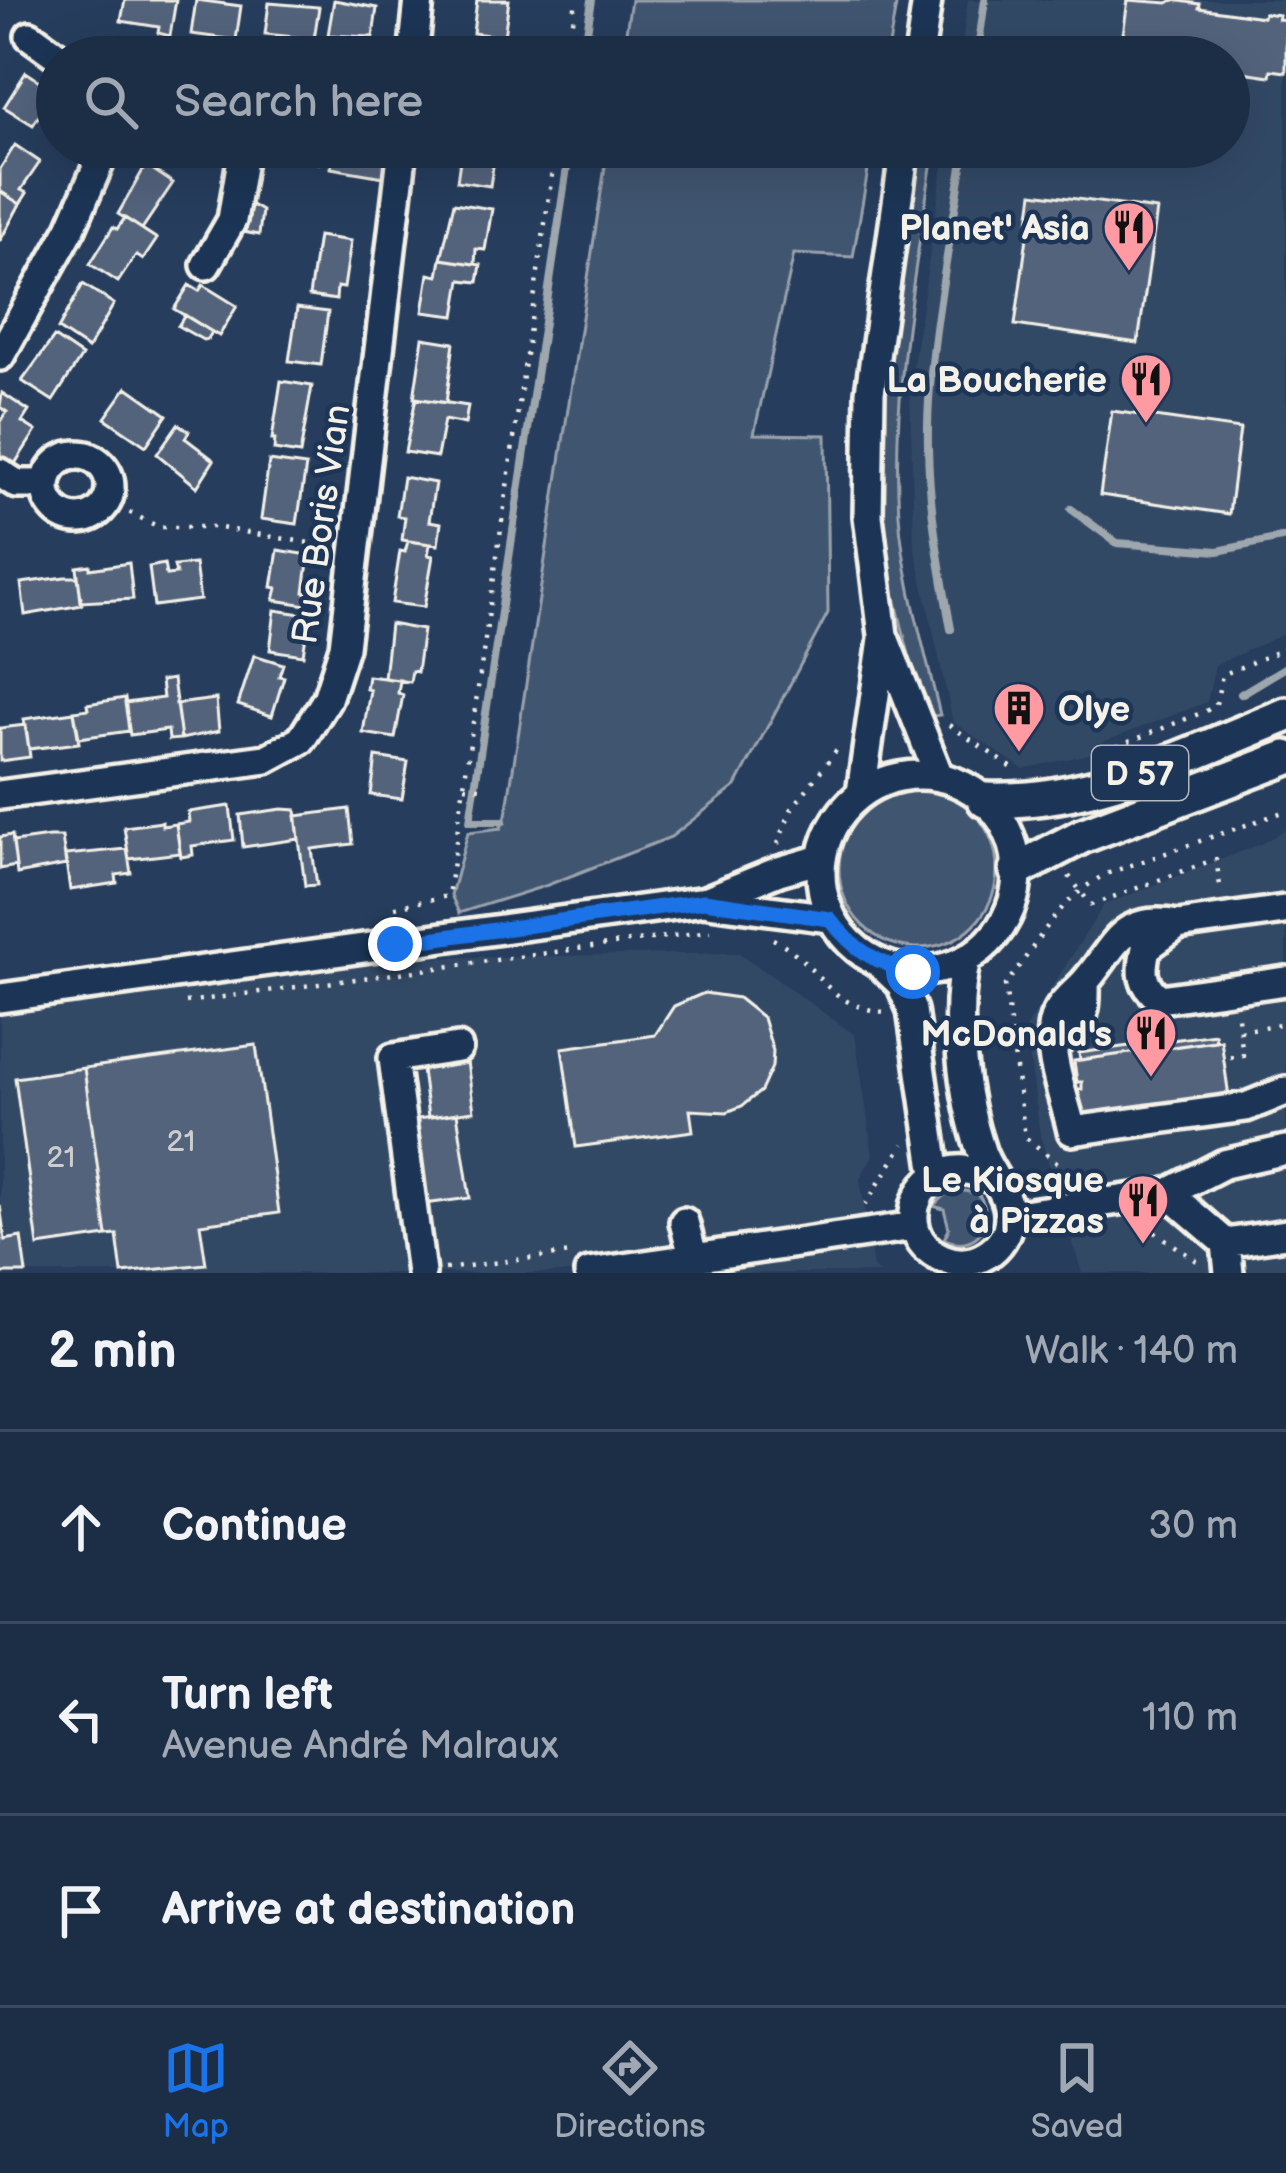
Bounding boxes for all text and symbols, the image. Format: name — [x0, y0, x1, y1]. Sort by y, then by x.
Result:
search box — [36, 36, 1250, 168]
icon: search — [78, 69, 144, 135]
text: Search here — [174, 75, 423, 130]
restaurant icon: Planet' Asia — [1101, 199, 1157, 273]
place label: Planet' Asia — [899, 208, 1090, 251]
restaurant icon: La Boucherie — [1118, 351, 1174, 425]
place label: La Boucherie — [886, 360, 1107, 403]
street label: Rue Boris Vian — [284, 402, 361, 647]
building icon: Olye — [991, 680, 1047, 754]
place label: Olye — [1058, 689, 1130, 732]
road number: D 57 — [1092, 746, 1188, 800]
route end — [368, 917, 422, 971]
route start — [886, 945, 940, 999]
restaurant icon: McDonald's — [1123, 1005, 1179, 1079]
place label: McDonald's — [921, 1014, 1112, 1057]
house number: 21 — [167, 1124, 195, 1160]
house number: 21 — [47, 1140, 75, 1176]
place label: Le Kiosque à Pizzas — [921, 1160, 1104, 1244]
restaurant icon: Le Kiosque à Pizzas — [1115, 1172, 1171, 1246]
text: 2 min — [48, 1321, 177, 1382]
text: Walk · 140 m — [1025, 1328, 1238, 1375]
icon: ahead — [48, 1494, 114, 1560]
text: Continue — [162, 1499, 347, 1554]
text: 30 m — [1148, 1503, 1238, 1550]
text: Turn left — [162, 1668, 333, 1723]
icon: left — [48, 1686, 114, 1752]
text: 110 m — [1142, 1695, 1238, 1742]
text: Avenue André Malraux — [162, 1723, 559, 1770]
icon: arrive — [48, 1878, 114, 1944]
text: Arrive at destination — [162, 1883, 575, 1938]
tab: Map — [163, 2035, 229, 2147]
tab: Directions — [554, 2035, 706, 2147]
tab: Saved — [1031, 2035, 1123, 2147]

